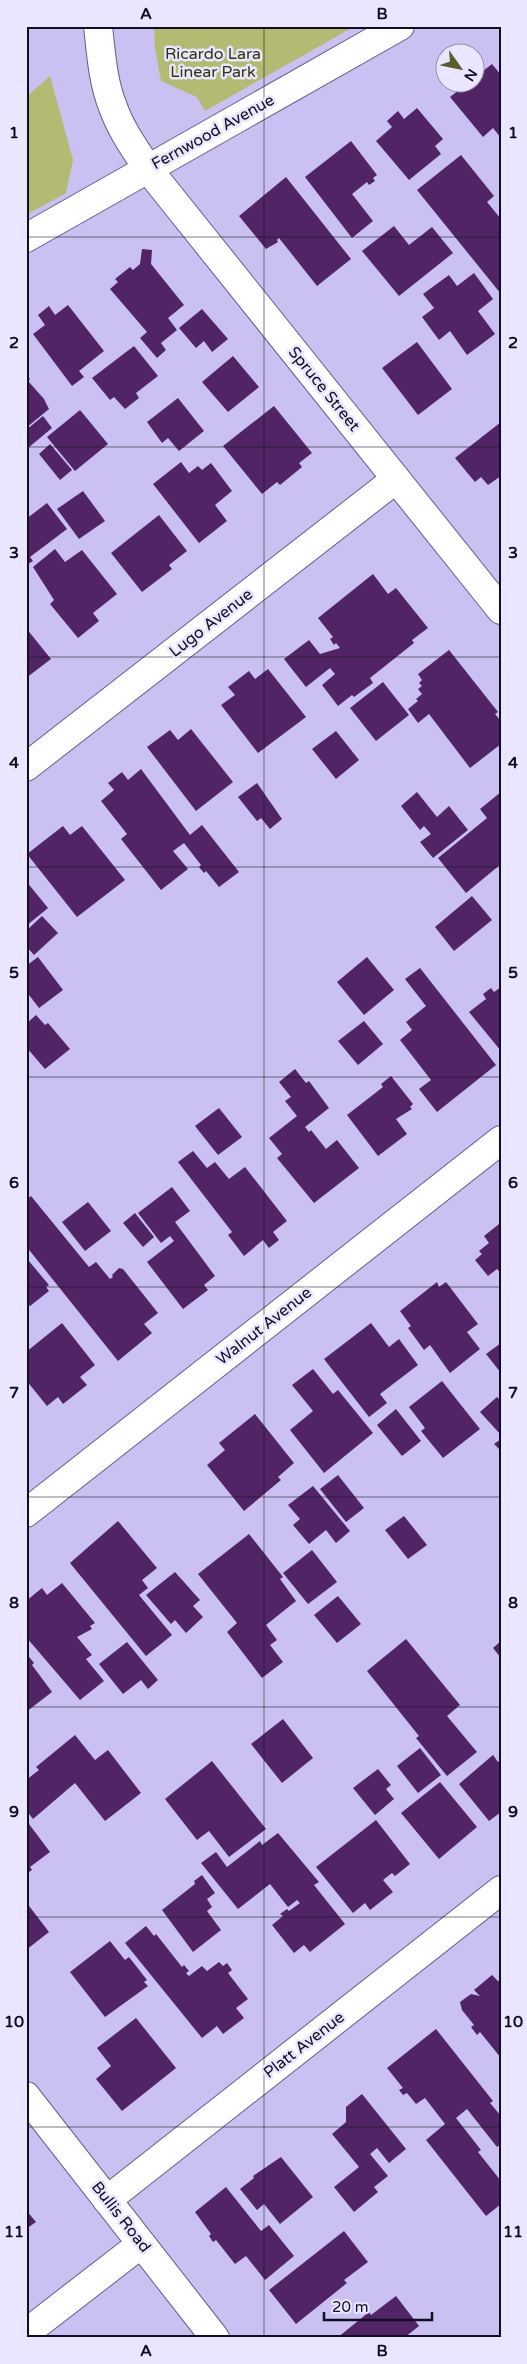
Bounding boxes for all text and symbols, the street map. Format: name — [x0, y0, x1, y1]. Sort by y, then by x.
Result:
text: A — [140, 4, 152, 24]
text: B — [376, 4, 388, 24]
north arrow — [434, 42, 484, 92]
park label: Ricardo Lara Linear Park — [165, 44, 261, 82]
text: N — [460, 65, 481, 84]
street label: Fernwood Avenue — [148, 90, 278, 174]
text: 1 — [9, 123, 19, 143]
text: 1 — [508, 123, 518, 143]
text: 2 — [9, 333, 19, 353]
text: 2 — [508, 333, 518, 353]
street label: Spruce Street — [284, 343, 364, 435]
text: 3 — [9, 543, 19, 563]
text: 3 — [508, 543, 518, 563]
street label: Lugo Avenue — [165, 584, 257, 662]
text: 4 — [9, 753, 19, 773]
text: 4 — [508, 753, 518, 773]
text: 5 — [9, 963, 19, 983]
text: 5 — [508, 963, 518, 983]
text: 6 — [9, 1173, 19, 1193]
text: 6 — [508, 1173, 518, 1193]
street label: Walnut Avenue — [212, 1283, 316, 1369]
text: 7 — [9, 1383, 19, 1403]
text: 7 — [508, 1383, 518, 1403]
text: 8 — [9, 1593, 19, 1613]
text: 8 — [508, 1593, 518, 1613]
text: 9 — [9, 1802, 19, 1822]
text: 9 — [508, 1802, 518, 1822]
street label: Platt Avenue — [260, 2007, 348, 2083]
text: 10 — [4, 2012, 24, 2032]
text: 10 — [503, 2012, 523, 2032]
street label: Bullis Road — [87, 2177, 155, 2257]
text: 11 — [4, 2222, 24, 2242]
text: 11 — [503, 2222, 523, 2242]
scale bar — [324, 2289, 432, 2321]
text: 20 m — [332, 2298, 369, 2316]
text: A — [140, 2341, 152, 2361]
text: B — [376, 2341, 388, 2361]

